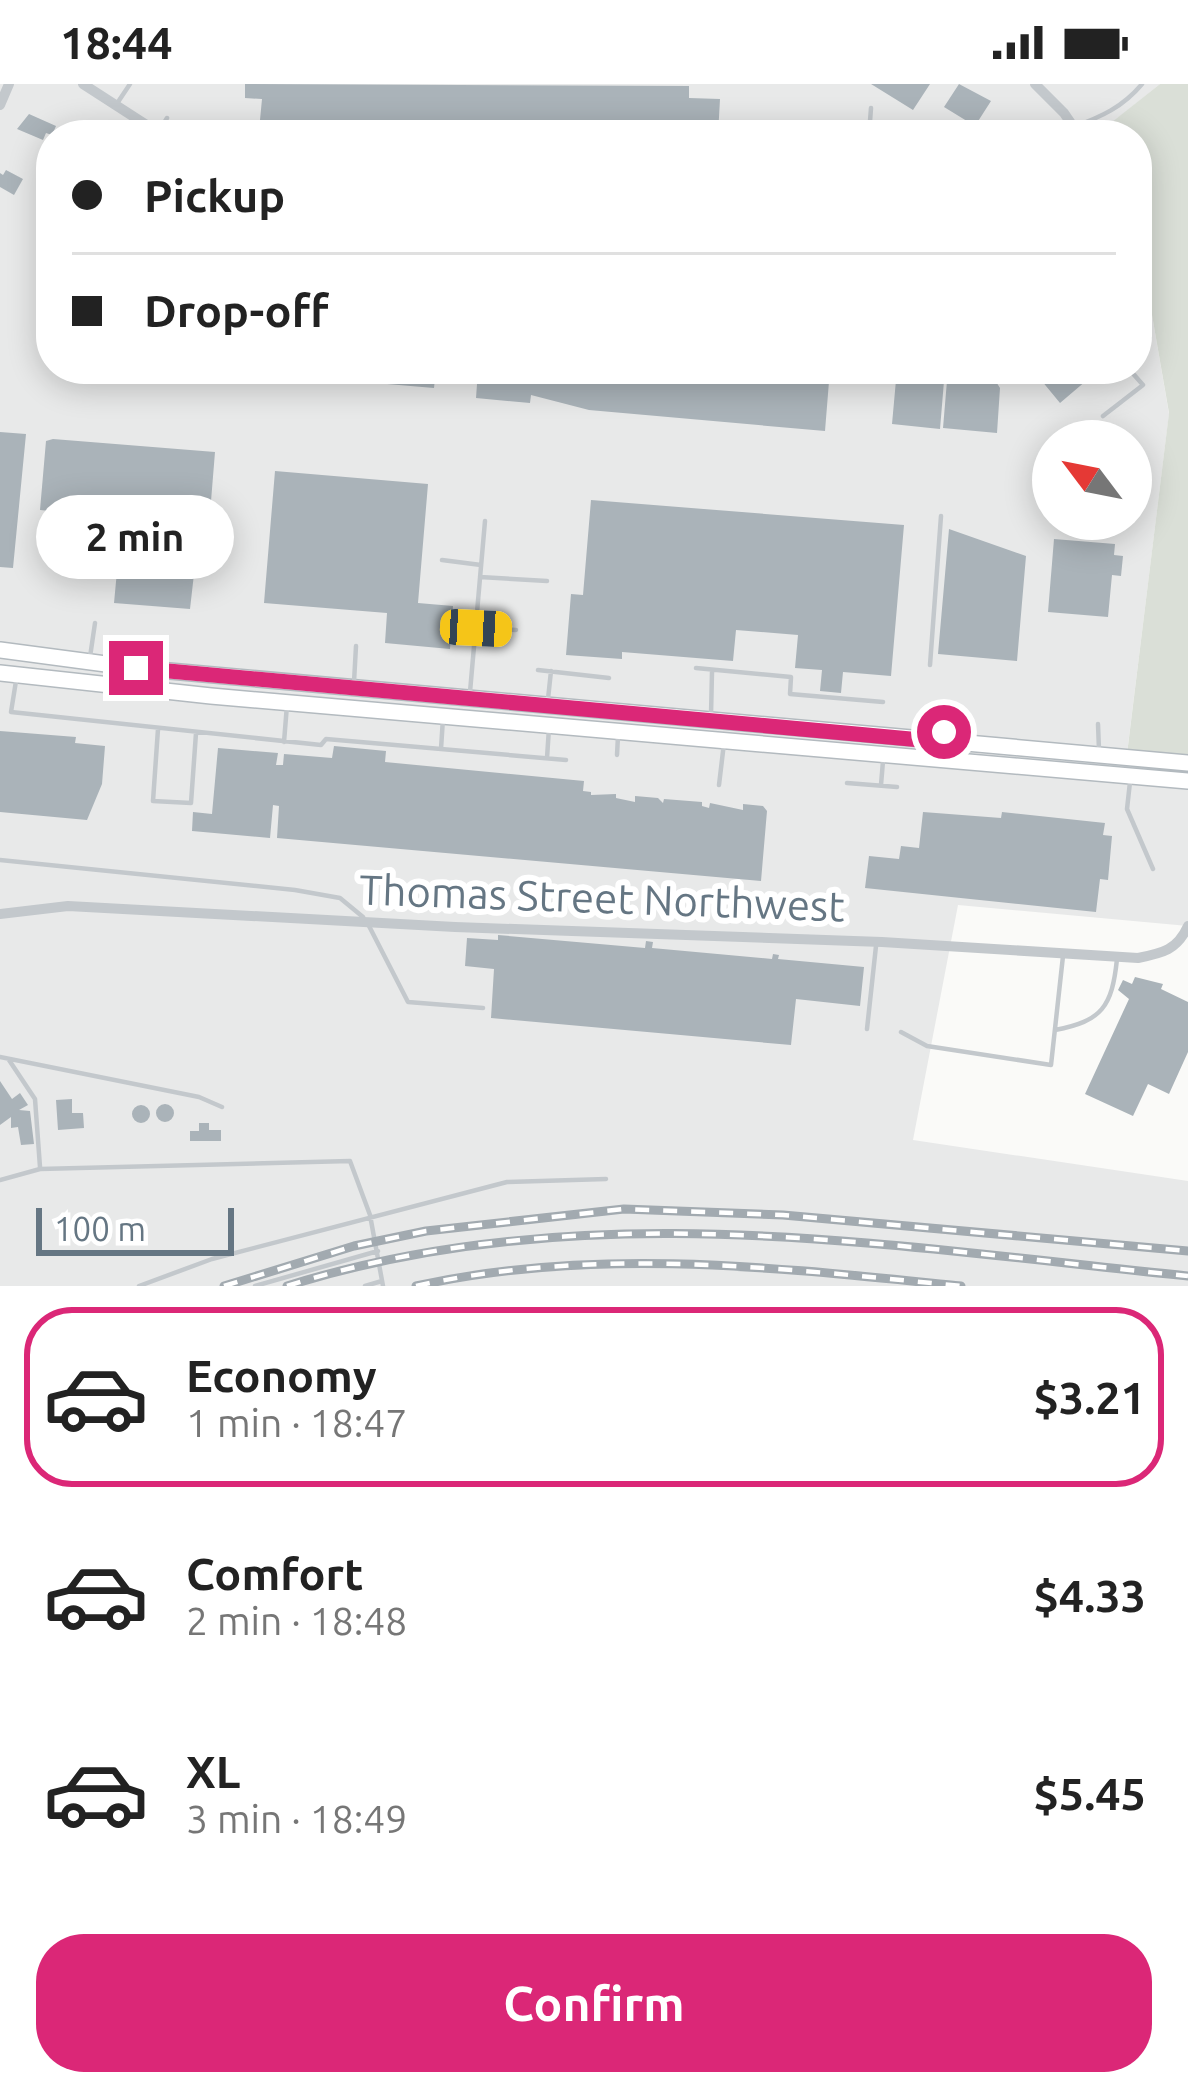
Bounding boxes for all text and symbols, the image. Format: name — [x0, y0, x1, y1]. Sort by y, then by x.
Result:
text: 18:44 — [60, 17, 173, 68]
text: Pickup — [144, 170, 285, 221]
text: Drop-off — [144, 285, 329, 336]
north arrow — [1032, 420, 1152, 540]
map controls — [1032, 420, 1152, 540]
callout: 2 min — [37, 494, 235, 578]
text: 2 min — [86, 515, 184, 558]
car — [439, 608, 513, 648]
route end — [109, 641, 163, 695]
route start — [917, 705, 971, 759]
street label: Thomas Street Northwest — [358, 866, 846, 929]
scale bar — [36, 1202, 234, 1255]
text: 100 m — [54, 1210, 146, 1247]
icon: car — [42, 1343, 150, 1451]
text: Economy — [186, 1350, 377, 1401]
text: $3.21 — [1033, 1372, 1146, 1423]
text: 1 min · 18:47 — [186, 1401, 407, 1444]
icon: car — [42, 1541, 150, 1649]
text: Comfort — [186, 1548, 363, 1599]
text: $4.33 — [1033, 1570, 1146, 1621]
text: 2 min · 18:48 — [186, 1599, 407, 1642]
icon: car — [42, 1739, 150, 1847]
text: XL — [186, 1746, 240, 1797]
text: $5.45 — [1033, 1768, 1146, 1819]
text: 3 min · 18:49 — [186, 1797, 407, 1840]
button: Confirm — [36, 1934, 1152, 2072]

